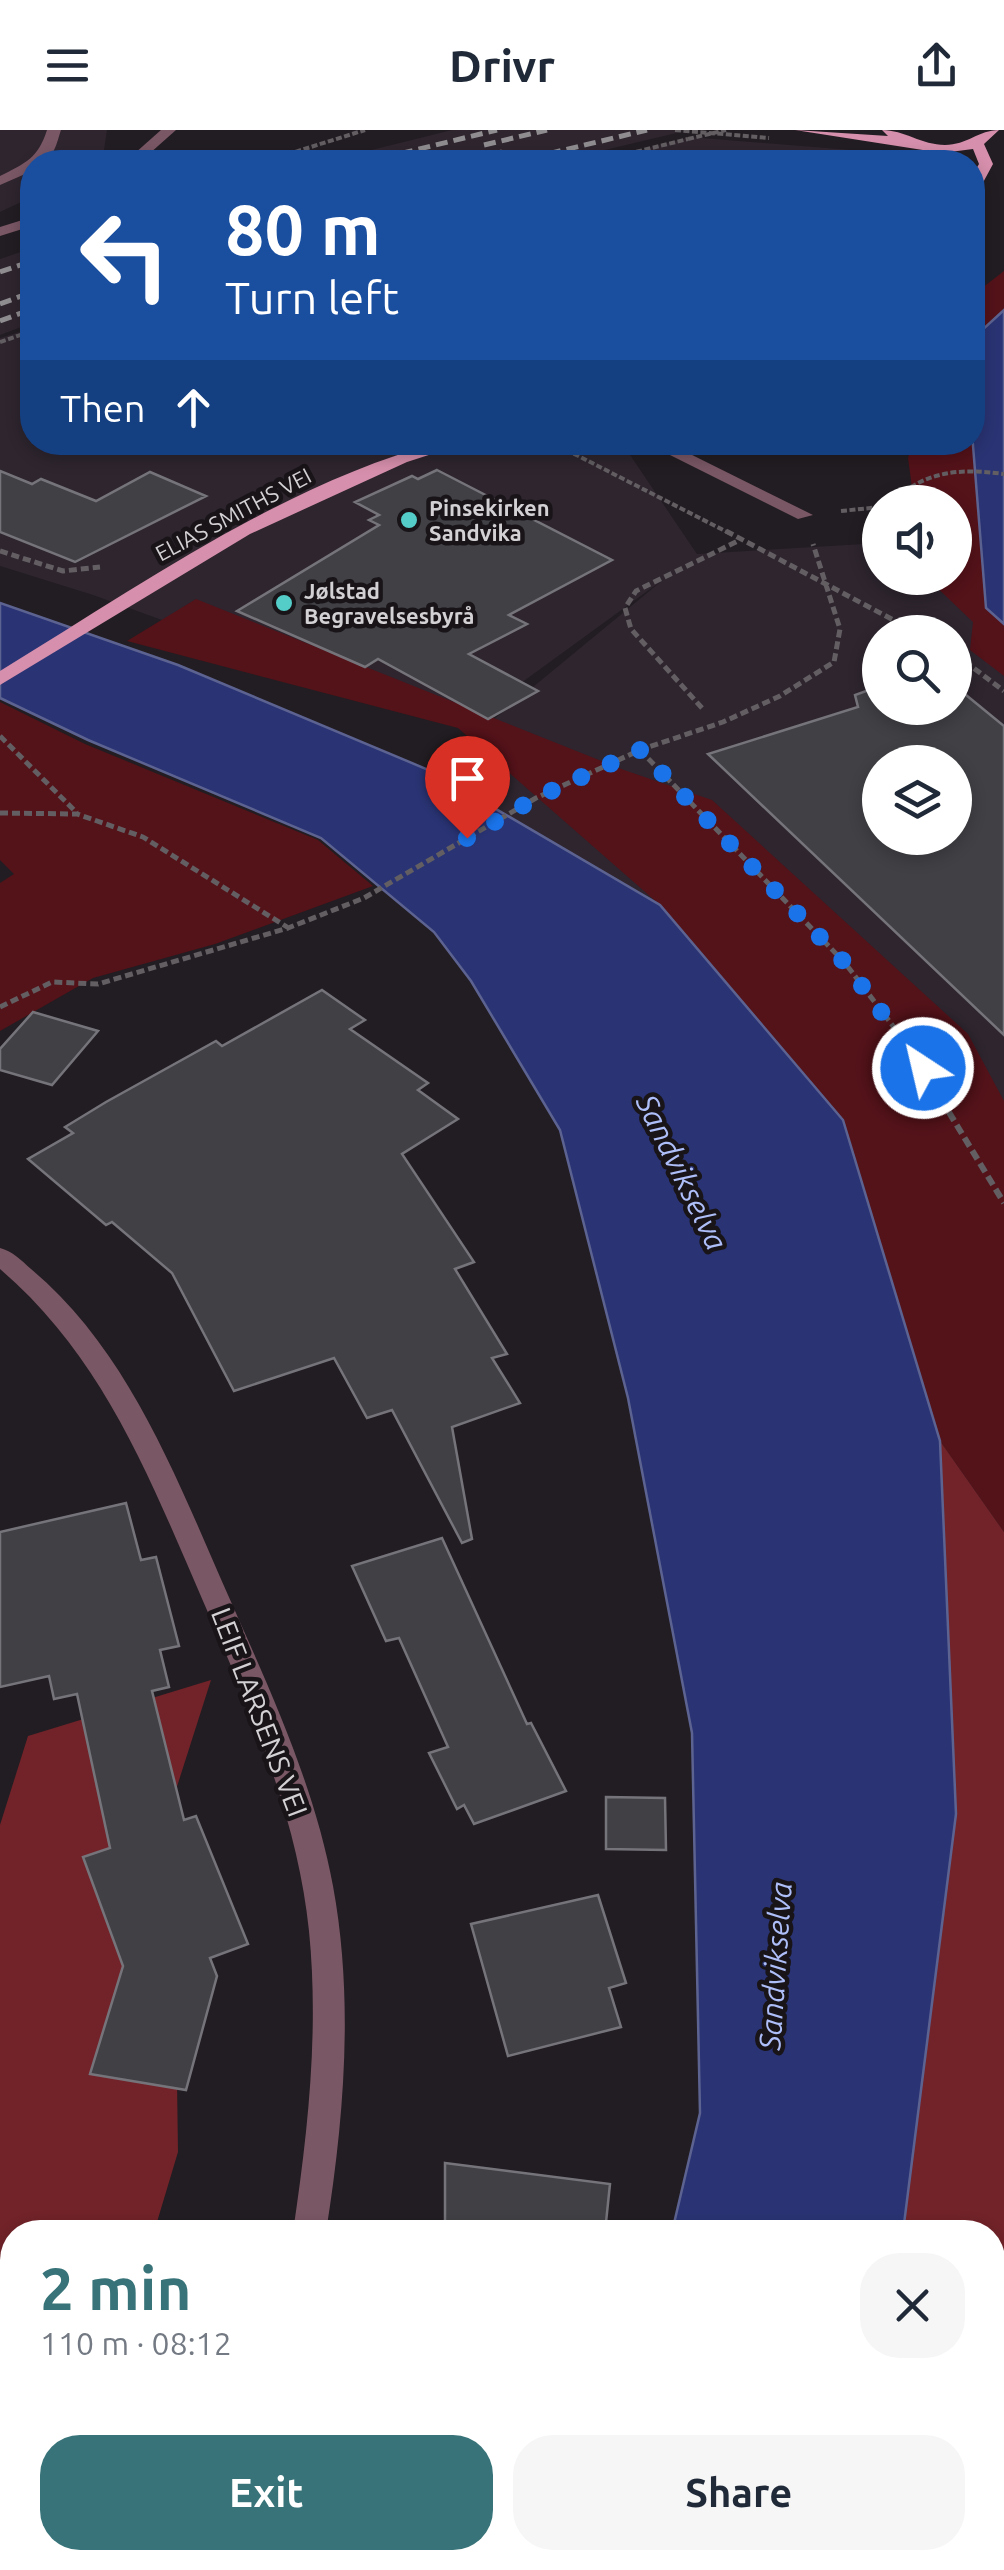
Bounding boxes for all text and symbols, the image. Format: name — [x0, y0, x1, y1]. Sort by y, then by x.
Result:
icon: menu — [40, 38, 95, 93]
icon: share — [909, 38, 964, 93]
text: Drivr — [449, 40, 555, 91]
icon: left — [60, 190, 190, 320]
text: 80 m — [225, 190, 381, 268]
text: Turn left — [225, 272, 399, 323]
icon: ahead — [166, 380, 221, 435]
text: Then — [60, 387, 146, 429]
street label: ELIAS SMITHS VEI — [151, 462, 315, 566]
map controls — [862, 485, 972, 855]
button: sound — [862, 485, 972, 595]
place label: Pinsekirken Sandvika — [429, 495, 550, 545]
marker: Pinsekirken Sandvika — [398, 509, 420, 531]
place label: Jølstad Begravelsesbyrå — [304, 578, 475, 628]
marker: Jølstad Begravelsesbyrå — [273, 592, 295, 614]
button: search — [862, 615, 972, 725]
pin — [425, 736, 510, 839]
button: layers — [862, 745, 972, 855]
icon: arrive — [440, 751, 495, 806]
position arrow — [871, 1016, 975, 1120]
water label: Sandvikselva — [629, 1088, 734, 1255]
street label: LEIF LARSENS VEI — [206, 1603, 314, 1821]
water label: Sandvikselva — [752, 1881, 798, 2052]
button: close — [860, 2253, 965, 2358]
text: 2 min — [40, 2254, 192, 2321]
text: 110 m · 08:12 — [40, 2325, 232, 2361]
button: Exit — [40, 2435, 493, 2550]
button: Share — [513, 2435, 965, 2550]

